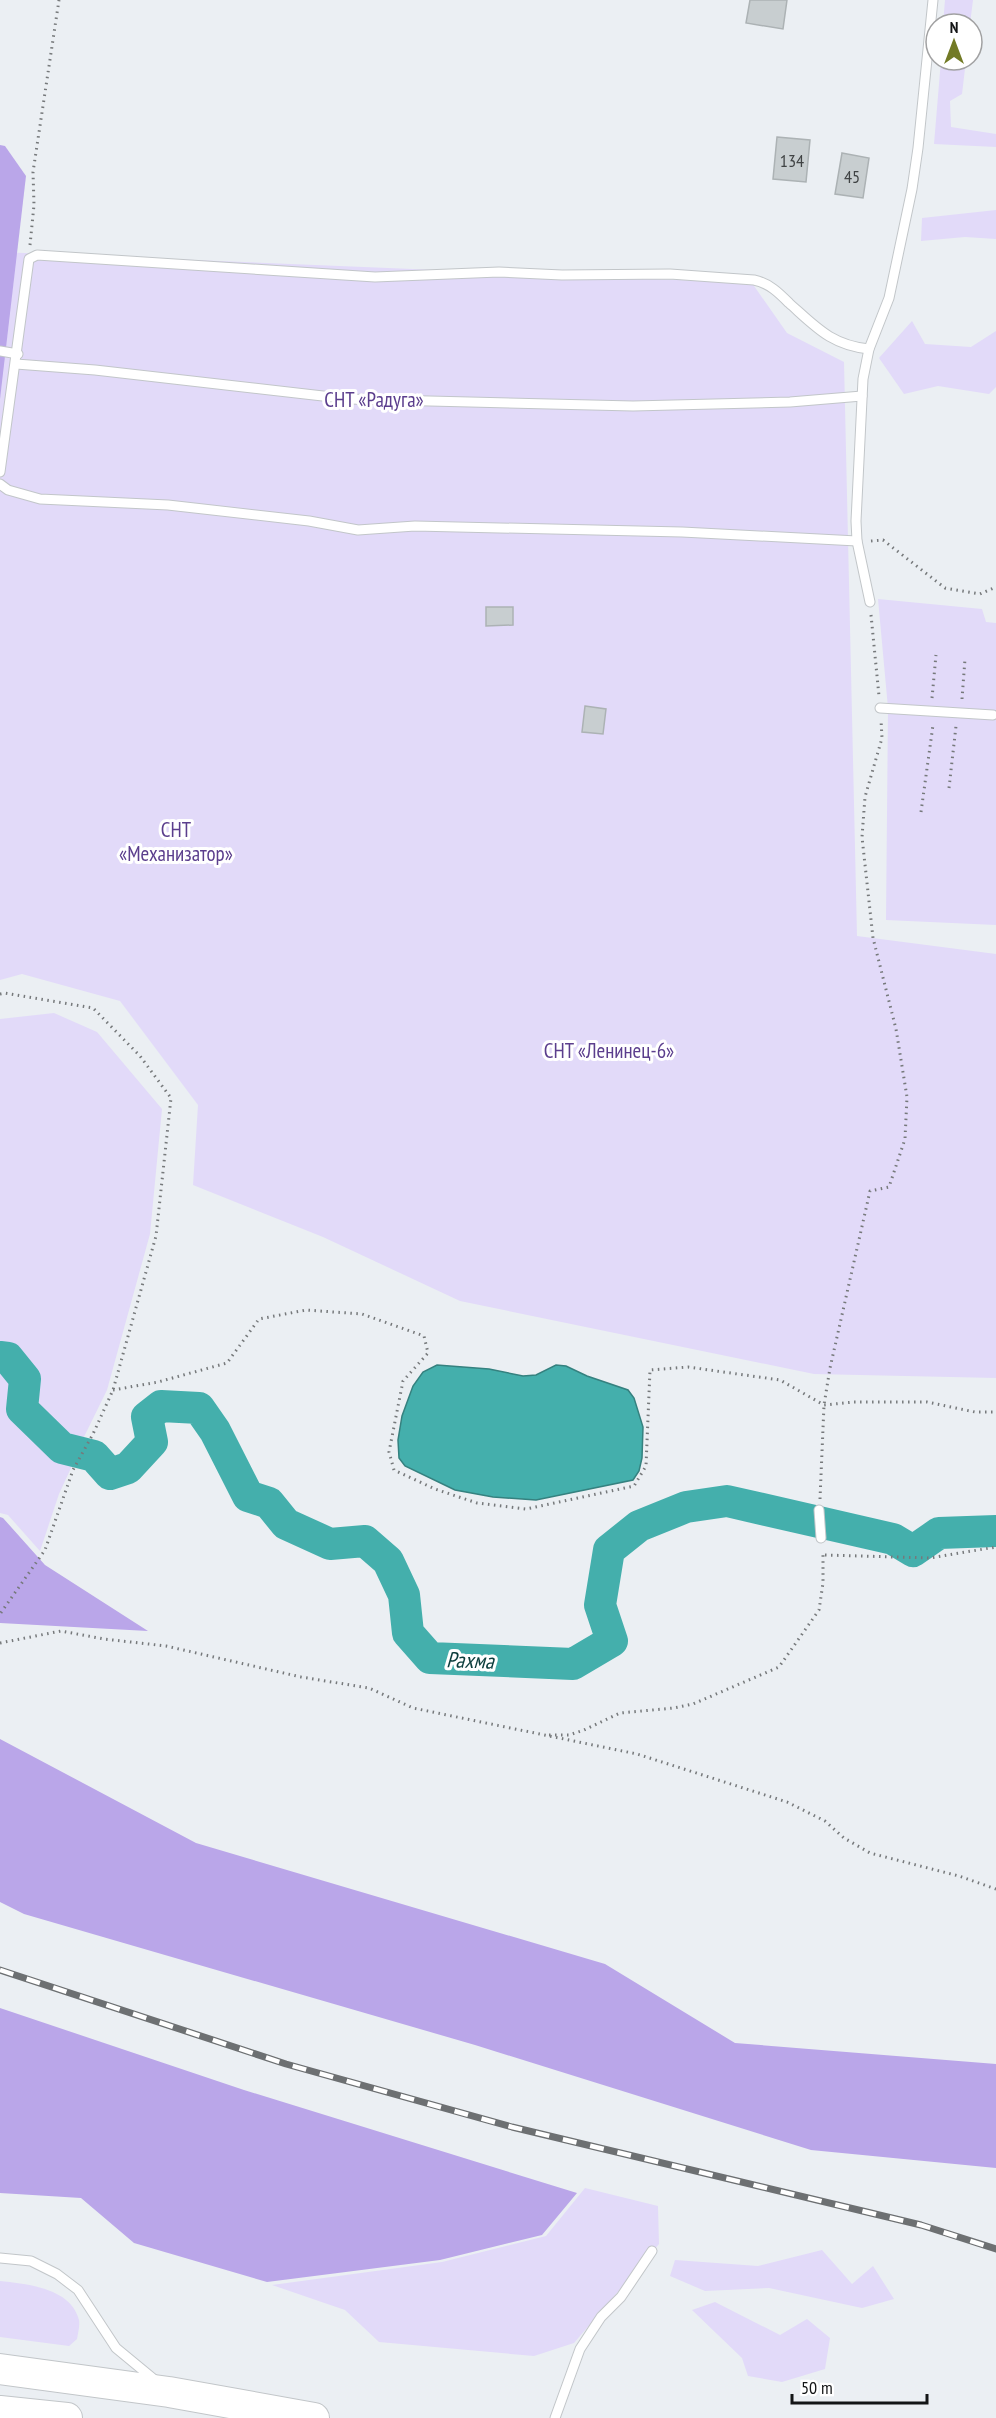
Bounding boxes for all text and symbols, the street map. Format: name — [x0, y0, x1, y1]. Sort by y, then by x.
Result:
north arrow — [924, 12, 984, 72]
text: N — [950, 17, 958, 37]
house number: 134 — [780, 149, 804, 172]
house number: 45 — [844, 165, 860, 188]
park label: СНТ «Радуга» — [324, 386, 424, 413]
park label: СНТ «Механизатор» — [119, 816, 233, 867]
park label: СНТ «Ленинец-6» — [544, 1037, 674, 1064]
water label: Рахма — [446, 1645, 495, 1675]
scale bar — [792, 2367, 927, 2405]
text: 50 m — [801, 2376, 833, 2399]

